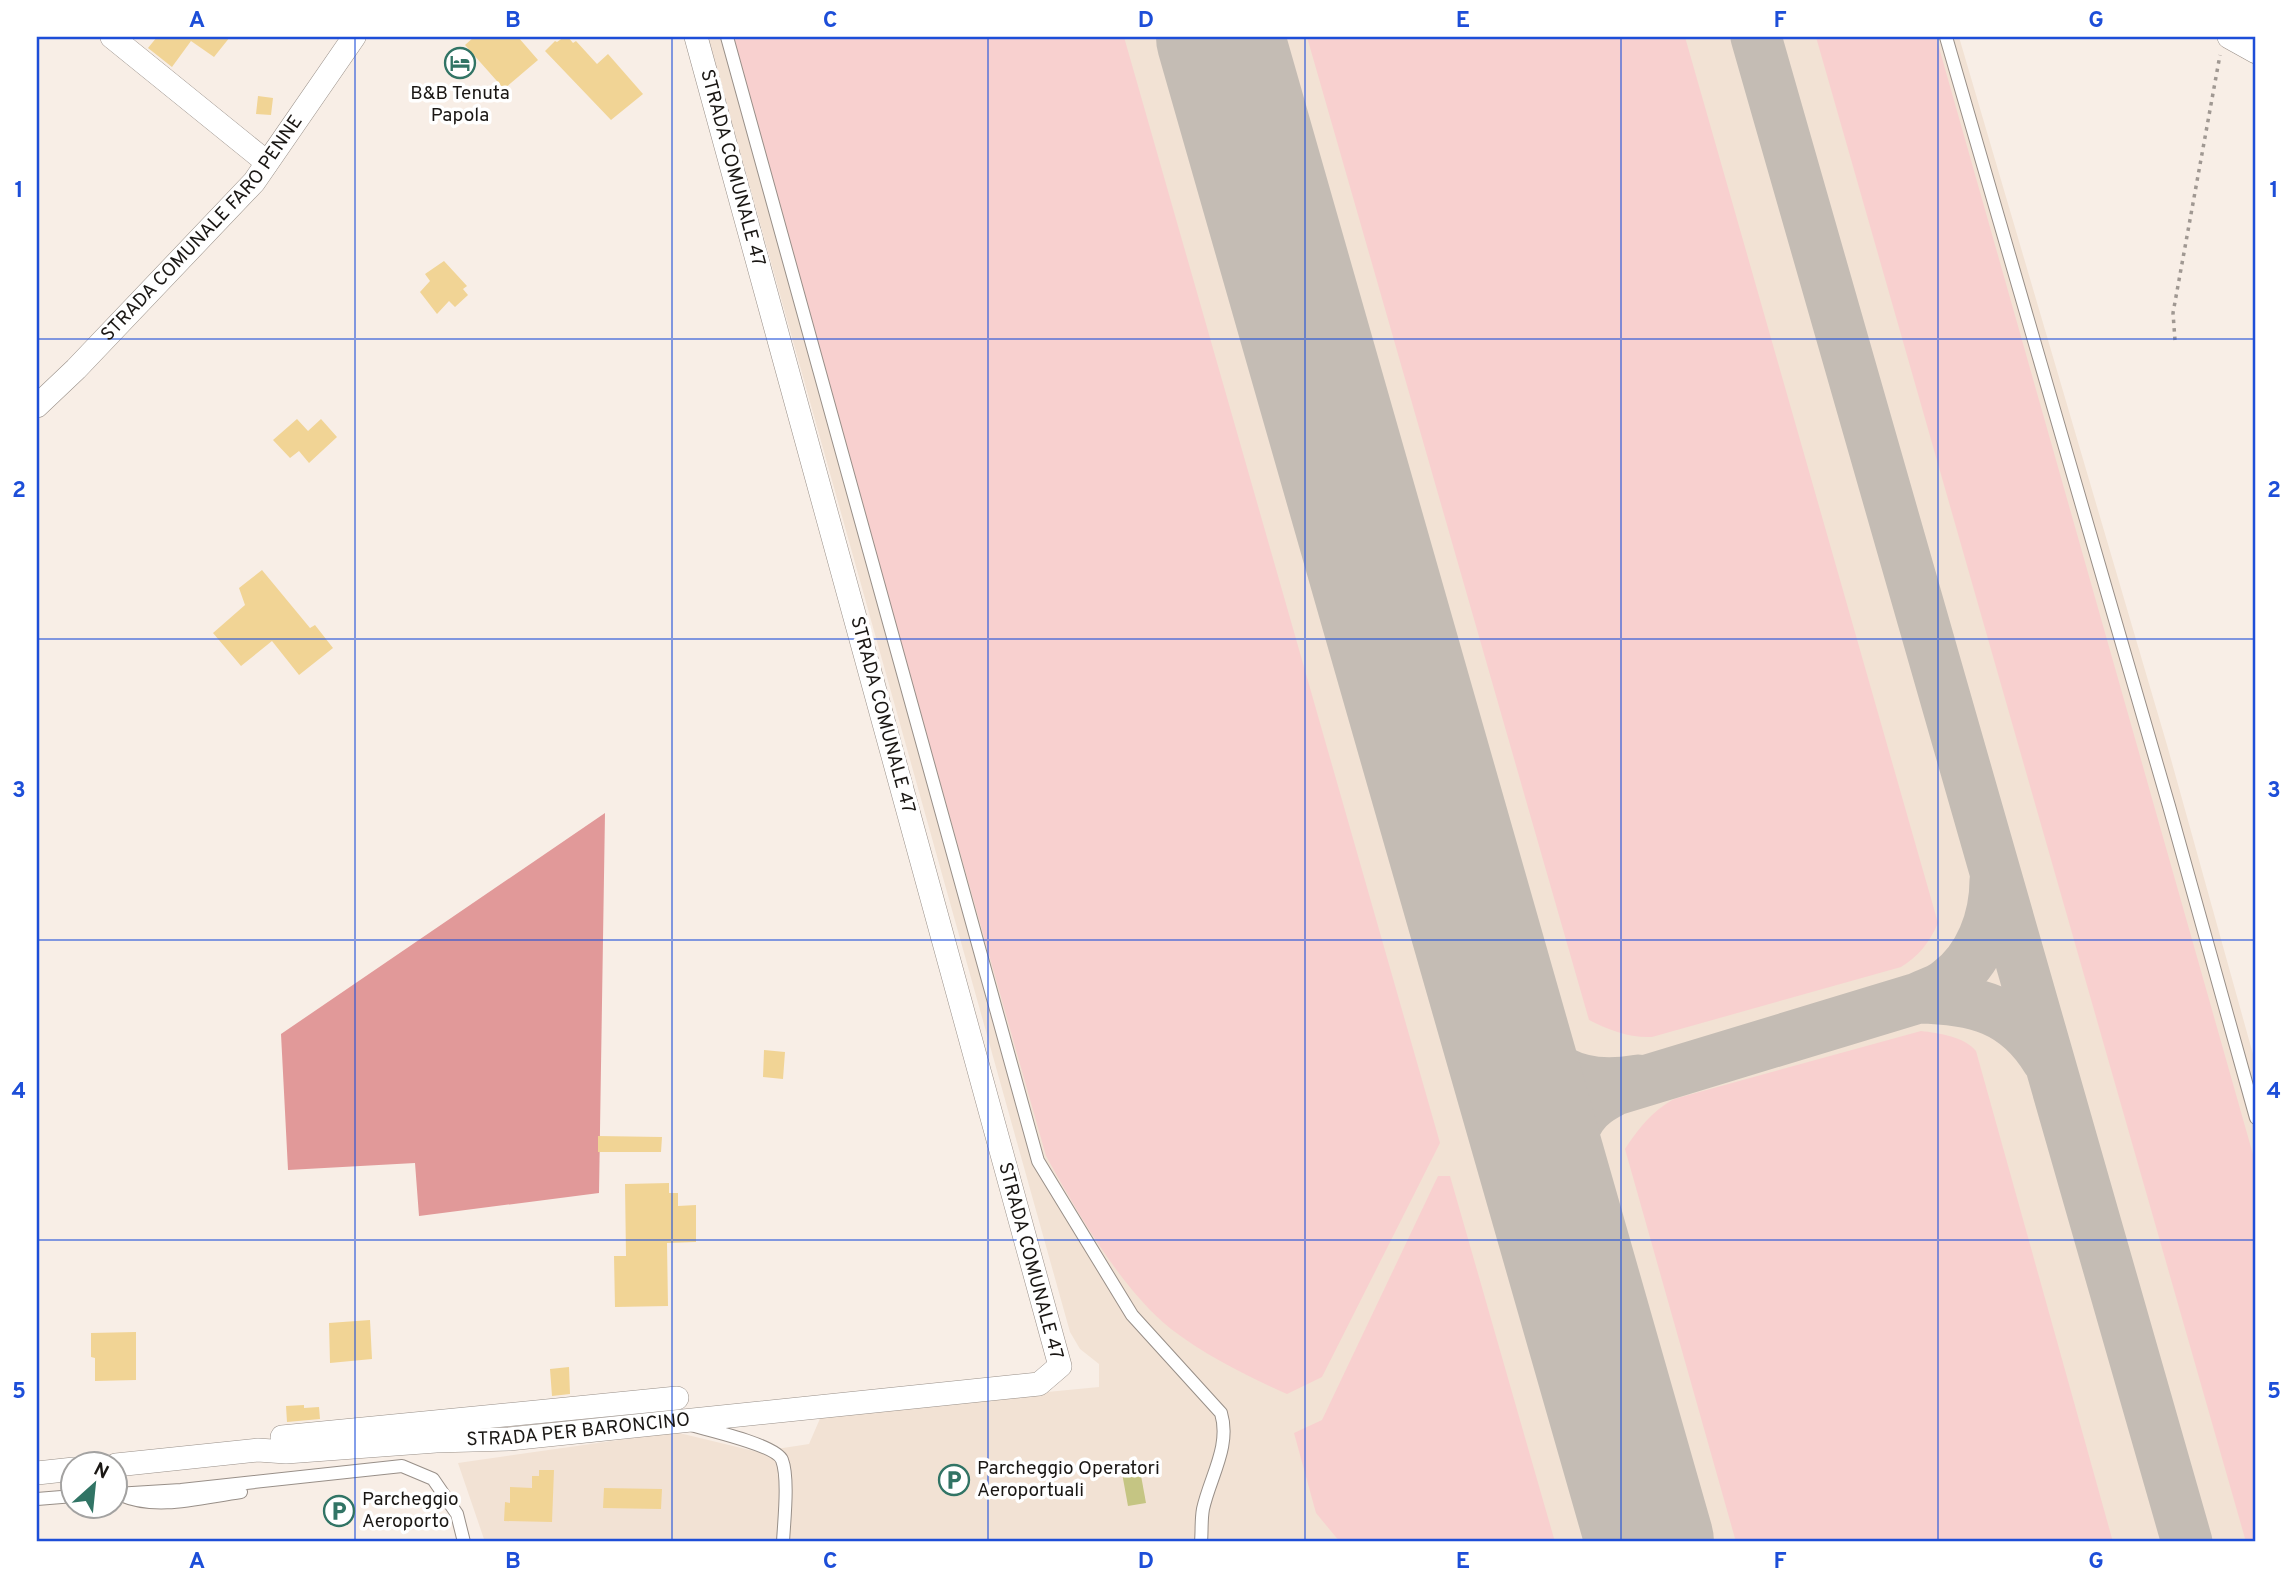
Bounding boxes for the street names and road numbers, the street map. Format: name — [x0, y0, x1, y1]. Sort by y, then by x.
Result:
street label: STRADA COMUNALE 47 — [694, 67, 770, 269]
street label: STRADA COMUNALE FARO PENNE — [96, 111, 308, 347]
street label: STRADA COMUNALE 47 — [844, 614, 920, 816]
street label: STRADA COMUNALE 47 — [992, 1160, 1068, 1362]
street label: STRADA PER BARONCINO — [466, 1408, 691, 1452]

